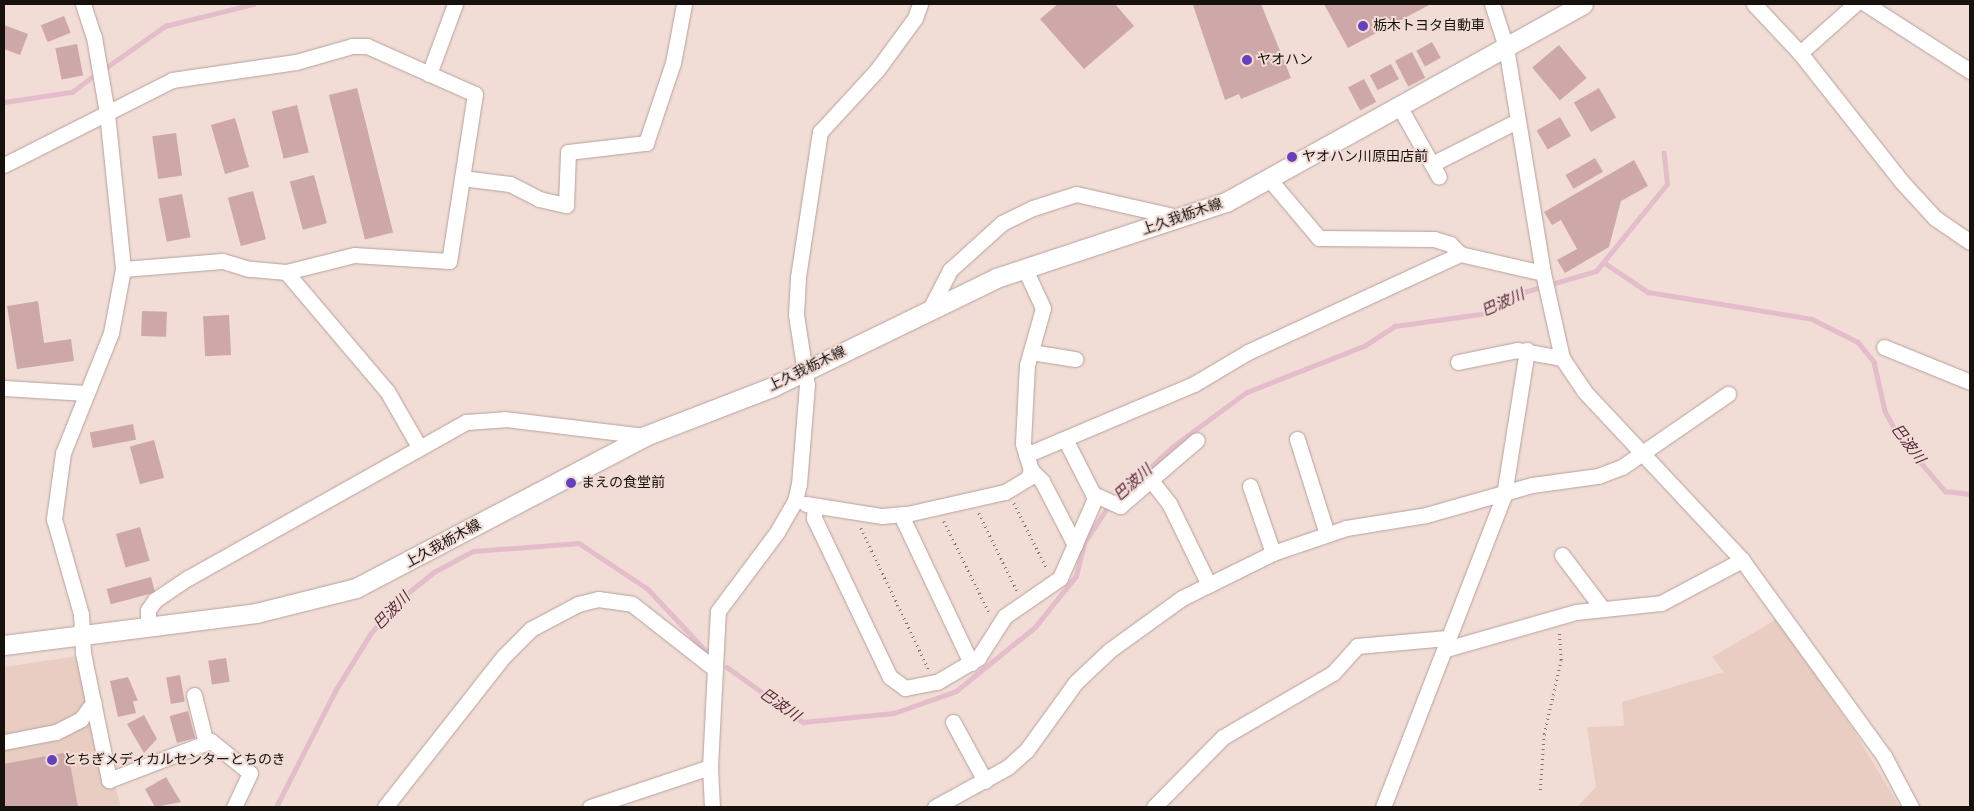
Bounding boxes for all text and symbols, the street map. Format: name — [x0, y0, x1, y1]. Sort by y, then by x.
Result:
place label: 栃木トヨタ自動車 — [1373, 18, 1485, 34]
marker: 栃木トヨタ自動車 — [1357, 20, 1369, 32]
place label: ヤオハン — [1257, 52, 1313, 68]
marker: ヤオハン — [1241, 54, 1253, 66]
place label: ヤオハン川原田店前 — [1302, 149, 1428, 165]
marker: ヤオハン川原田店前 — [1286, 151, 1298, 163]
street label: 上久我栃木線 — [1140, 195, 1224, 239]
water label: 巴波川 — [1479, 286, 1527, 320]
street label: 上久我栃木線 — [766, 343, 848, 395]
water label: 巴波川 — [1887, 421, 1929, 467]
water label: 巴波川 — [1110, 461, 1156, 505]
place label: まえの食堂前 — [581, 475, 665, 491]
marker: まえの食堂前 — [565, 477, 577, 489]
street label: 上久我栃木線 — [402, 516, 484, 572]
water label: 巴波川 — [370, 589, 414, 633]
water label: 巴波川 — [756, 685, 804, 725]
place label: とちぎメディカルセンターとちのき — [63, 752, 287, 768]
marker: とちぎメディカルセンターとちのき — [45, 753, 59, 767]

